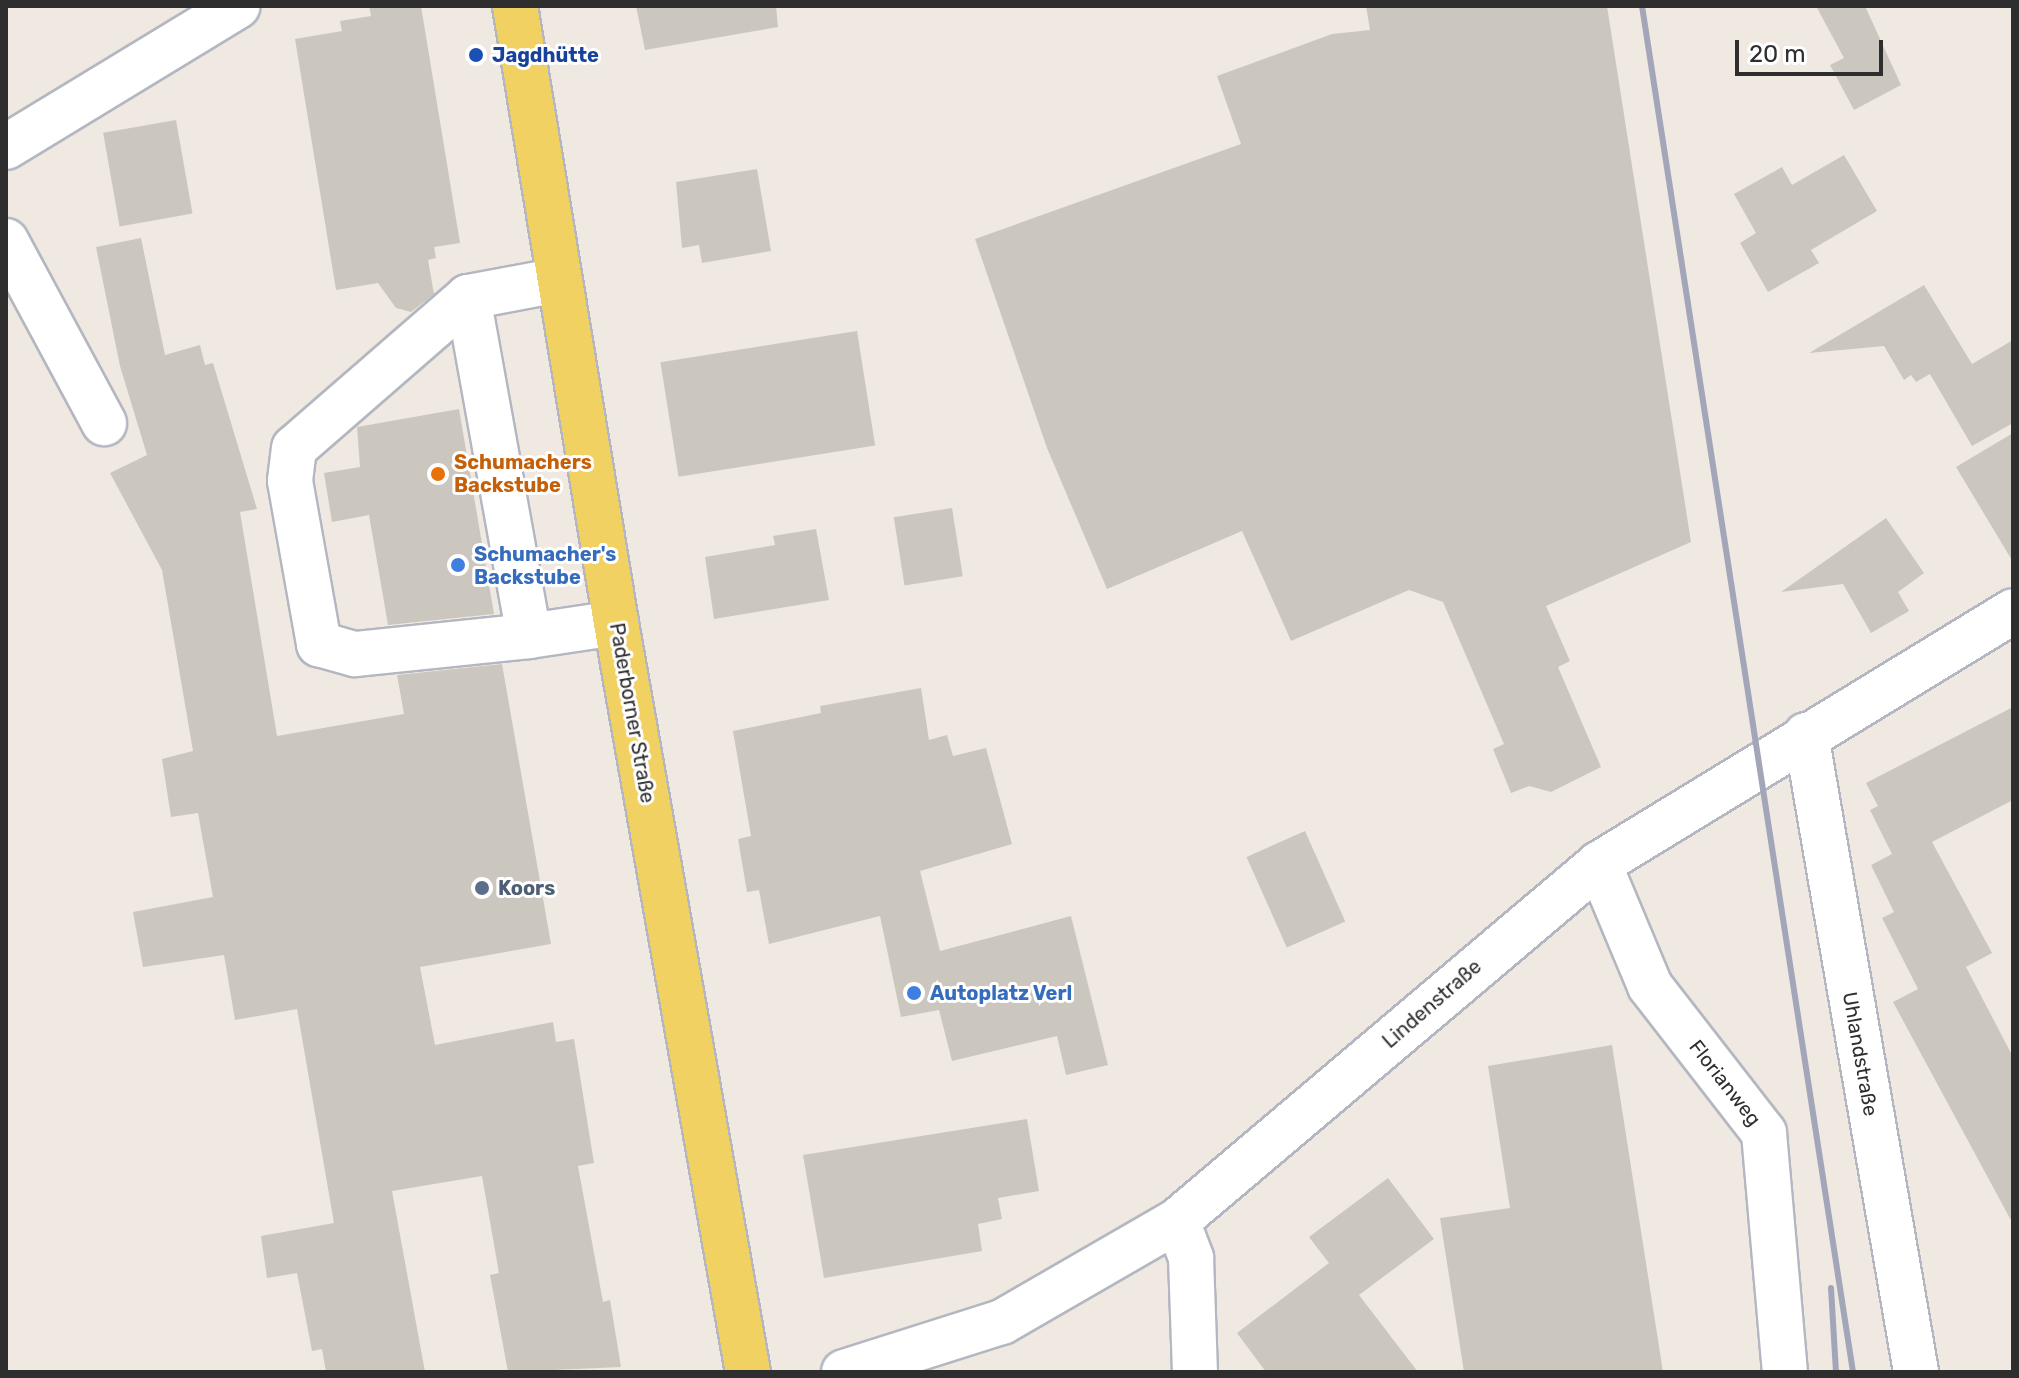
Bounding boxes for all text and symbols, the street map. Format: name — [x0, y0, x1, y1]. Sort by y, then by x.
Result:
scale bar — [1739, 24, 1887, 74]
text: 20 m — [1749, 40, 1806, 68]
place label: Jagdhütte — [492, 43, 599, 67]
marker: Jagdhütte — [467, 46, 485, 64]
place label: Schumachers Backstube — [454, 450, 592, 497]
marker: Schumachers Backstube — [429, 465, 447, 483]
place label: Schumacher's Backstube — [474, 542, 616, 589]
marker: Schumacher's Backstube — [449, 556, 467, 574]
street label: Paderborner Straße — [604, 621, 660, 805]
place label: Koors — [498, 876, 555, 900]
marker: Koors — [473, 879, 491, 897]
street label: Lindenstraße — [1378, 955, 1486, 1053]
place label: Autoplatz Verl — [930, 981, 1073, 1005]
marker: Autoplatz Verl — [905, 984, 923, 1002]
street label: Uhlandstraße — [1837, 990, 1883, 1118]
street label: Florianweg — [1684, 1035, 1766, 1131]

